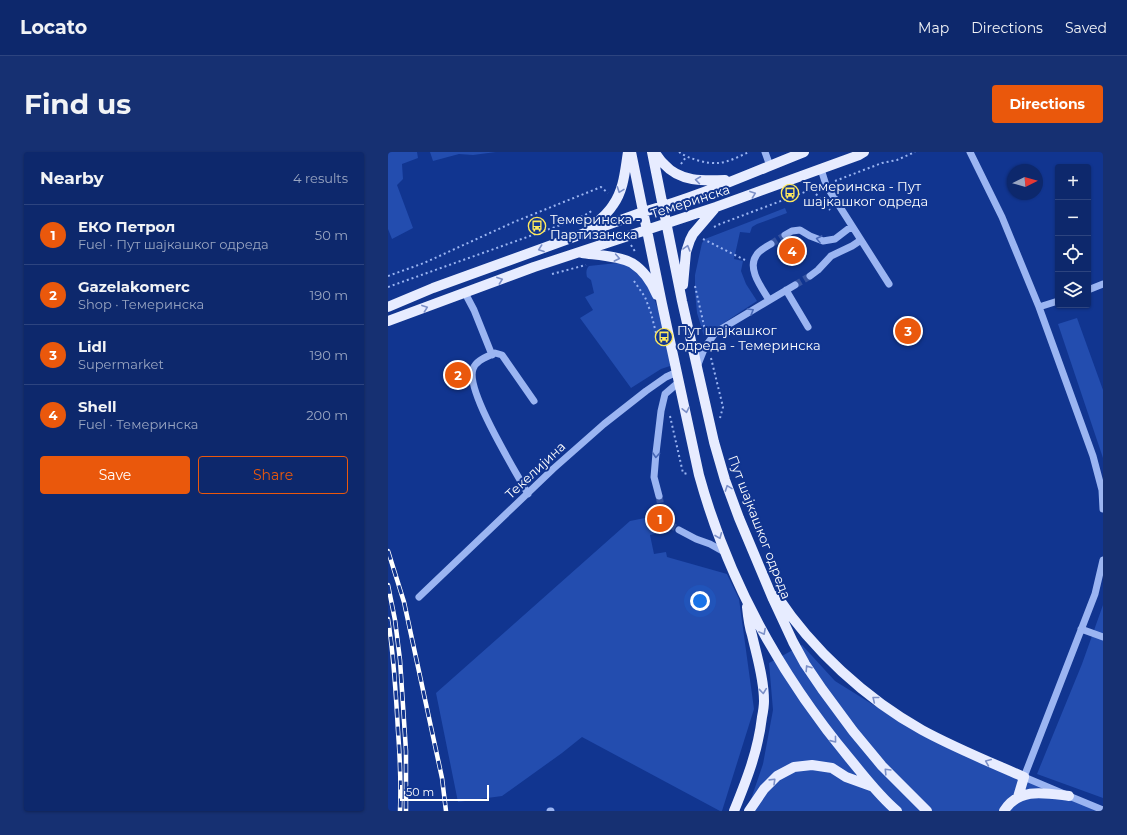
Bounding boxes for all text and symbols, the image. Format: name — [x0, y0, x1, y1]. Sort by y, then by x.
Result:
text: Locato — [20, 16, 87, 39]
text: Map — [918, 19, 949, 37]
text: Directions — [971, 19, 1043, 37]
text: Saved — [1065, 19, 1107, 37]
button: Directions — [992, 85, 1103, 123]
text: Find us — [24, 87, 131, 121]
north arrow — [1007, 164, 1043, 200]
map controls — [1055, 164, 1091, 308]
button: + — [1055, 164, 1091, 200]
text: Nearby — [40, 168, 104, 188]
text: 4 results — [293, 170, 348, 186]
one-way arrow — [695, 176, 701, 185]
place label: Темеринска - Пут шајкашког одреда — [803, 178, 928, 209]
street label: Темеринска — [648, 181, 732, 221]
bus stop icon: Темеринска - Пут шајкашког одреда — [780, 183, 800, 203]
one-way arrow — [616, 186, 625, 193]
one-way arrow — [749, 190, 756, 199]
button: − — [1055, 200, 1091, 236]
place label: Темеринска - Партизанска — [550, 211, 641, 242]
bus stop icon: Темеринска - Партизанска — [527, 216, 547, 236]
text: ЕКО Петрол — [78, 217, 175, 236]
text: 1 — [50, 227, 56, 243]
text: 50 m — [315, 227, 348, 243]
one-way arrow — [816, 235, 823, 244]
text: Fuel · Пут шајкашког одреда — [78, 236, 269, 252]
pin: 4 — [779, 236, 805, 266]
button: locate — [1055, 236, 1091, 272]
one-way arrow — [537, 244, 544, 253]
one-way arrow — [682, 245, 691, 252]
one-way arrow — [614, 254, 620, 262]
button: layers — [1055, 272, 1091, 308]
one-way arrow — [496, 276, 503, 284]
text: Gazelakomerc — [78, 277, 190, 296]
text: 2 — [49, 287, 57, 303]
text: 190 m — [310, 287, 348, 303]
text: Shop · Темеринска — [78, 296, 204, 312]
one-way arrow — [421, 304, 428, 312]
one-way arrow — [747, 308, 754, 315]
pin: 3 — [895, 316, 921, 346]
place label: Пут шајкашког одреда - Темеринска — [677, 322, 821, 353]
bus stop icon: Пут шајкашког одреда - Темеринска — [654, 327, 674, 347]
text: Lidl — [78, 337, 106, 356]
text: 3 — [49, 347, 57, 363]
text: 190 m — [310, 347, 348, 363]
text: Supermarket — [78, 356, 164, 372]
pin: 2 — [445, 360, 471, 390]
text: Shell — [78, 397, 117, 416]
text: 4 — [49, 407, 57, 423]
text: 200 m — [306, 407, 348, 423]
one-way arrow — [681, 407, 689, 413]
text: Fuel · Темеринска — [78, 416, 198, 432]
street label: Текелијина — [502, 438, 568, 502]
one-way arrow — [651, 452, 660, 458]
street label: Пут шајкашког одреда — [725, 453, 795, 601]
button: Save — [40, 456, 190, 494]
button: Share — [198, 456, 348, 494]
one-way arrow — [725, 484, 733, 491]
pin: 1 — [647, 504, 673, 534]
one-way arrow — [714, 531, 722, 539]
your location — [690, 591, 710, 611]
one-way arrow — [758, 628, 765, 635]
one-way arrow — [805, 665, 813, 672]
one-way arrow — [758, 688, 767, 694]
one-way arrow — [872, 697, 879, 704]
one-way arrow — [830, 736, 837, 743]
one-way arrow — [985, 758, 992, 766]
one-way arrow — [884, 768, 892, 776]
one-way arrow — [768, 778, 776, 785]
scale bar — [400, 783, 489, 802]
text: 50 m — [406, 785, 434, 799]

